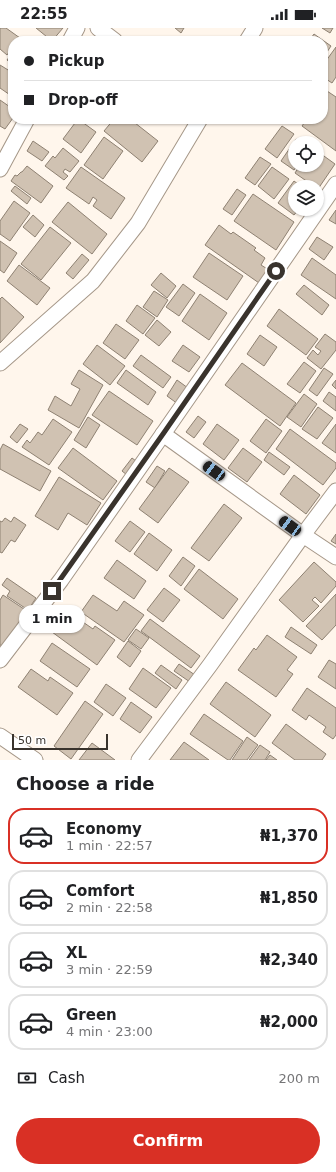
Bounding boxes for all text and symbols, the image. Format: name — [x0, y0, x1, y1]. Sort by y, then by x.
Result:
text: 22:55 — [20, 5, 68, 23]
text: Pickup — [48, 52, 104, 70]
text: Drop-off — [48, 91, 118, 109]
map controls — [288, 136, 324, 216]
button: locate — [288, 136, 324, 172]
button: layers — [288, 180, 324, 216]
route start — [267, 262, 285, 280]
car — [201, 459, 227, 483]
car — [277, 514, 303, 538]
route end — [43, 582, 61, 600]
callout: 1 min — [19, 605, 85, 633]
text: 1 min — [32, 611, 72, 626]
scale bar — [12, 732, 108, 751]
text: 50 m — [18, 734, 46, 747]
text: Choose a ride — [16, 773, 155, 794]
icon: car — [18, 818, 54, 854]
text: Economy — [66, 820, 142, 838]
text: ₦1,370 — [260, 827, 318, 845]
text: 1 min · 22:57 — [66, 838, 153, 853]
icon: car — [18, 880, 54, 916]
text: Comfort — [66, 882, 134, 900]
text: ₦1,850 — [260, 889, 318, 907]
text: 2 min · 22:58 — [66, 900, 153, 915]
icon: car — [18, 942, 54, 978]
text: XL — [66, 944, 87, 962]
text: ₦2,340 — [260, 951, 318, 969]
text: 3 min · 22:59 — [66, 962, 153, 977]
icon: car — [18, 1004, 54, 1040]
text: Green — [66, 1006, 117, 1024]
text: ₦2,000 — [260, 1013, 318, 1031]
text: 4 min · 23:00 — [66, 1024, 153, 1039]
icon: cash — [16, 1067, 38, 1089]
text: Cash — [48, 1069, 85, 1087]
text: 200 m — [278, 1071, 320, 1086]
button: Confirm — [16, 1118, 320, 1164]

